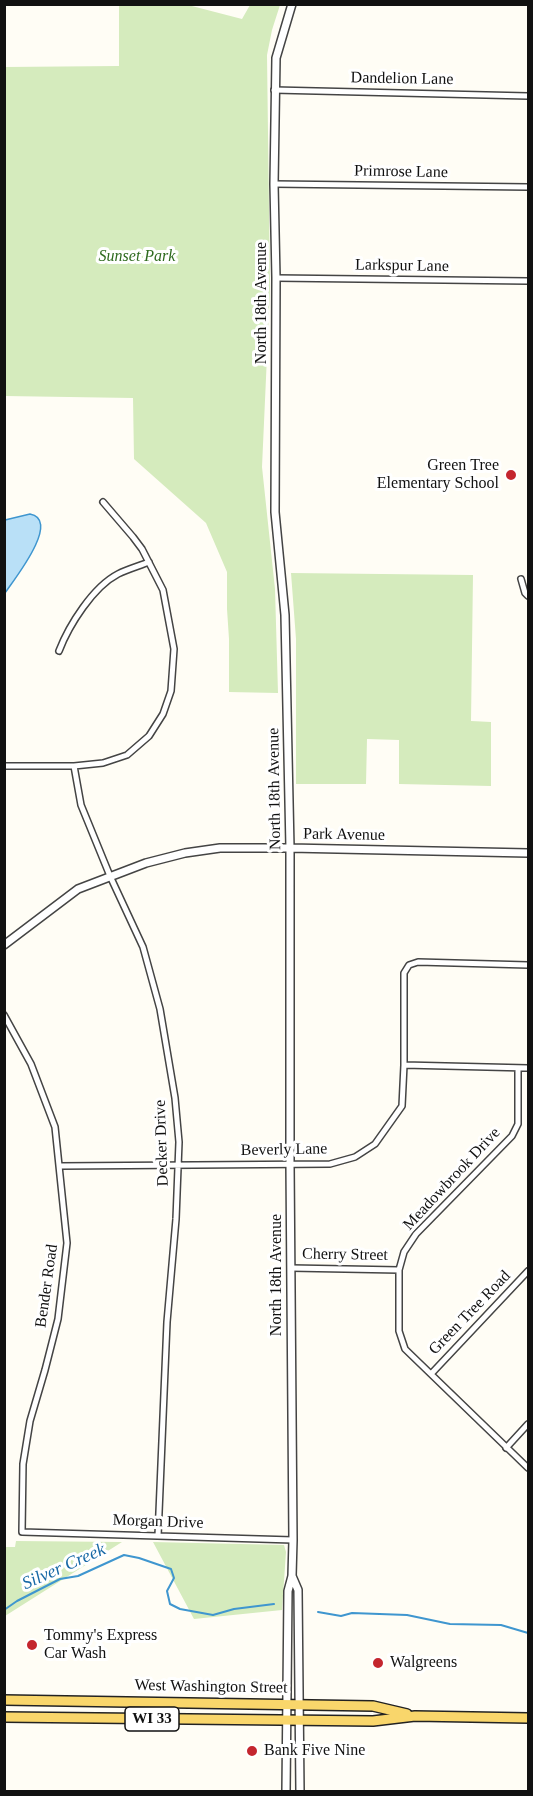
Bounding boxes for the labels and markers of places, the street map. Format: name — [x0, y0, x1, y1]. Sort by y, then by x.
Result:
place label: Green Tree Elementary School — [377, 456, 499, 494]
marker: Green Tree Elementary School — [504, 468, 518, 482]
place label: Tommy's Express Car Wash — [44, 1626, 157, 1664]
marker: Tommy's Express Car Wash — [25, 1638, 39, 1652]
place label: Walgreens — [390, 1653, 457, 1673]
marker: Walgreens — [371, 1656, 385, 1670]
place label: Bank Five Nine — [264, 1741, 365, 1761]
marker: Bank Five Nine — [245, 1744, 259, 1758]

